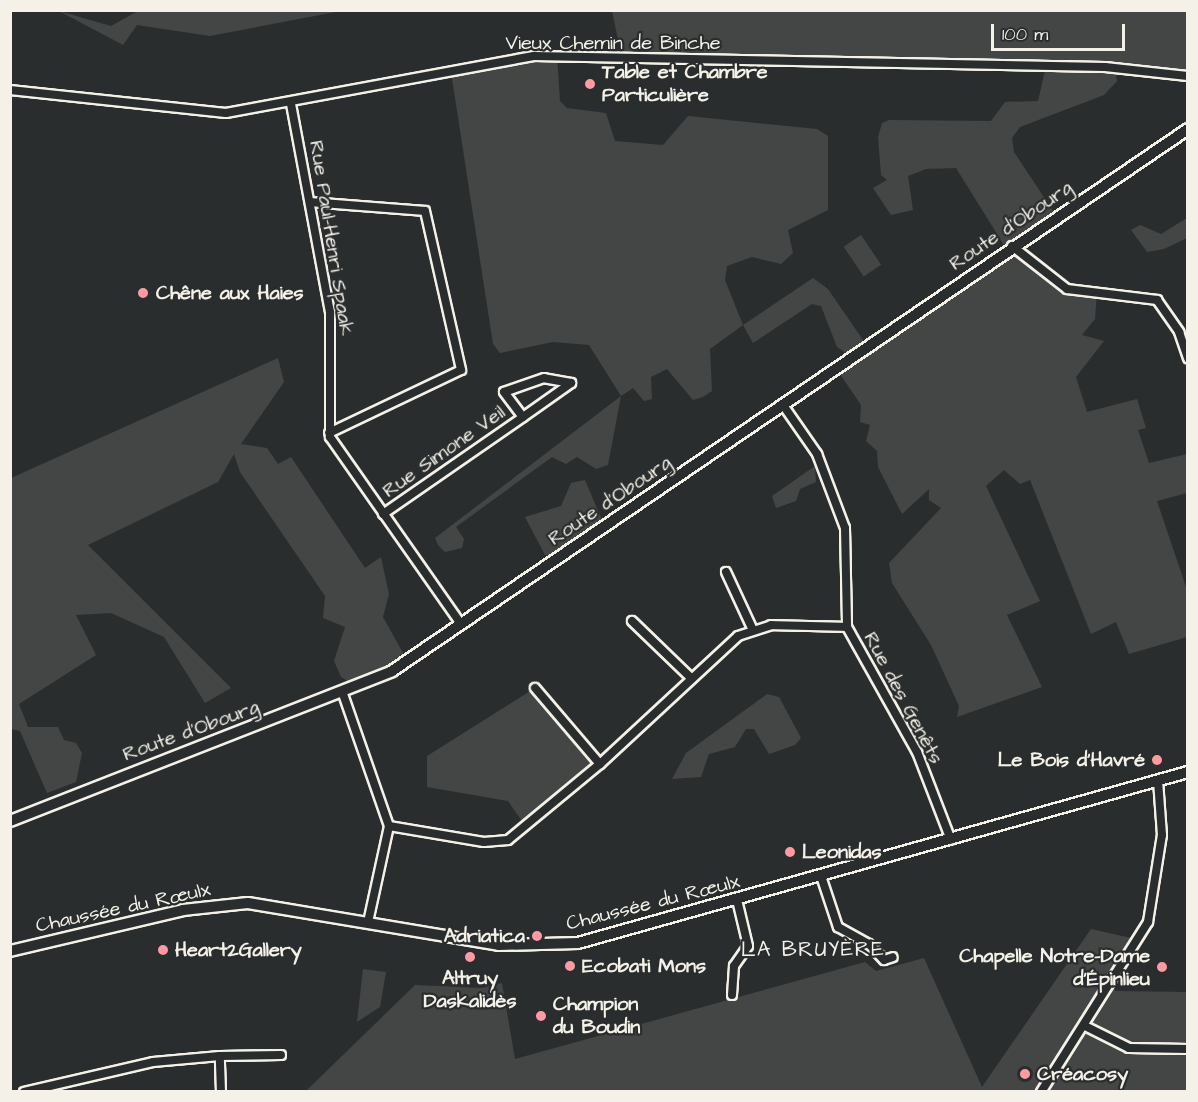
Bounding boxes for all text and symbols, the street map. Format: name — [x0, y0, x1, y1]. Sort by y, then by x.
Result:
scale bar — [994, 12, 1128, 50]
text: 100 m — [1002, 22, 1048, 47]
street label: Vieux Chemin de Binche — [505, 31, 721, 55]
place label: Table et Chambre Particulière — [602, 60, 768, 107]
marker: Table et Chambre Particulière — [583, 77, 597, 91]
street label: Rue Paul-Henri Spaak — [304, 139, 358, 337]
street label: Route d'Obourg — [945, 176, 1077, 276]
place label: Chêne aux Haies — [156, 281, 304, 305]
marker: Chêne aux Haies — [134, 284, 152, 302]
street label: Rue Simone Veil — [378, 401, 510, 503]
street label: Route d'Obourg — [544, 451, 676, 551]
street label: Rue des Genêts — [858, 628, 948, 768]
street label: Route d'Obourg — [119, 695, 263, 767]
place label: Le Bois d'Havré — [998, 748, 1145, 772]
marker: Le Bois d'Havré — [1150, 753, 1164, 767]
place label: Leonidas — [802, 840, 881, 864]
marker: Leonidas — [783, 845, 797, 859]
street label: Chaussée du Rœulx — [564, 870, 742, 936]
street label: Chaussée du Rœulx — [34, 878, 212, 938]
place label: Adriatica — [444, 924, 525, 948]
marker: Adriatica — [530, 929, 544, 943]
district label: LA BRUYÈRE — [741, 937, 885, 963]
place label: Heart2Gallery — [175, 938, 302, 962]
marker: Heart2Gallery — [156, 943, 170, 957]
place label: Chapelle Notre-Dame d'Épinlieu — [959, 944, 1150, 991]
marker: Altruy Daskalidès — [463, 950, 477, 964]
place label: Ecobati Mons — [582, 954, 706, 978]
marker: Ecobati Mons — [563, 959, 577, 973]
marker: Chapelle Notre-Dame d'Épinlieu — [1155, 960, 1169, 974]
place label: Altruy Daskalidès — [424, 966, 516, 1013]
place label: Champion du Boudin — [553, 993, 640, 1040]
marker: Champion du Boudin — [534, 1009, 548, 1023]
place label: Créacosy — [1037, 1062, 1128, 1086]
marker: Créacosy — [1018, 1067, 1032, 1081]

